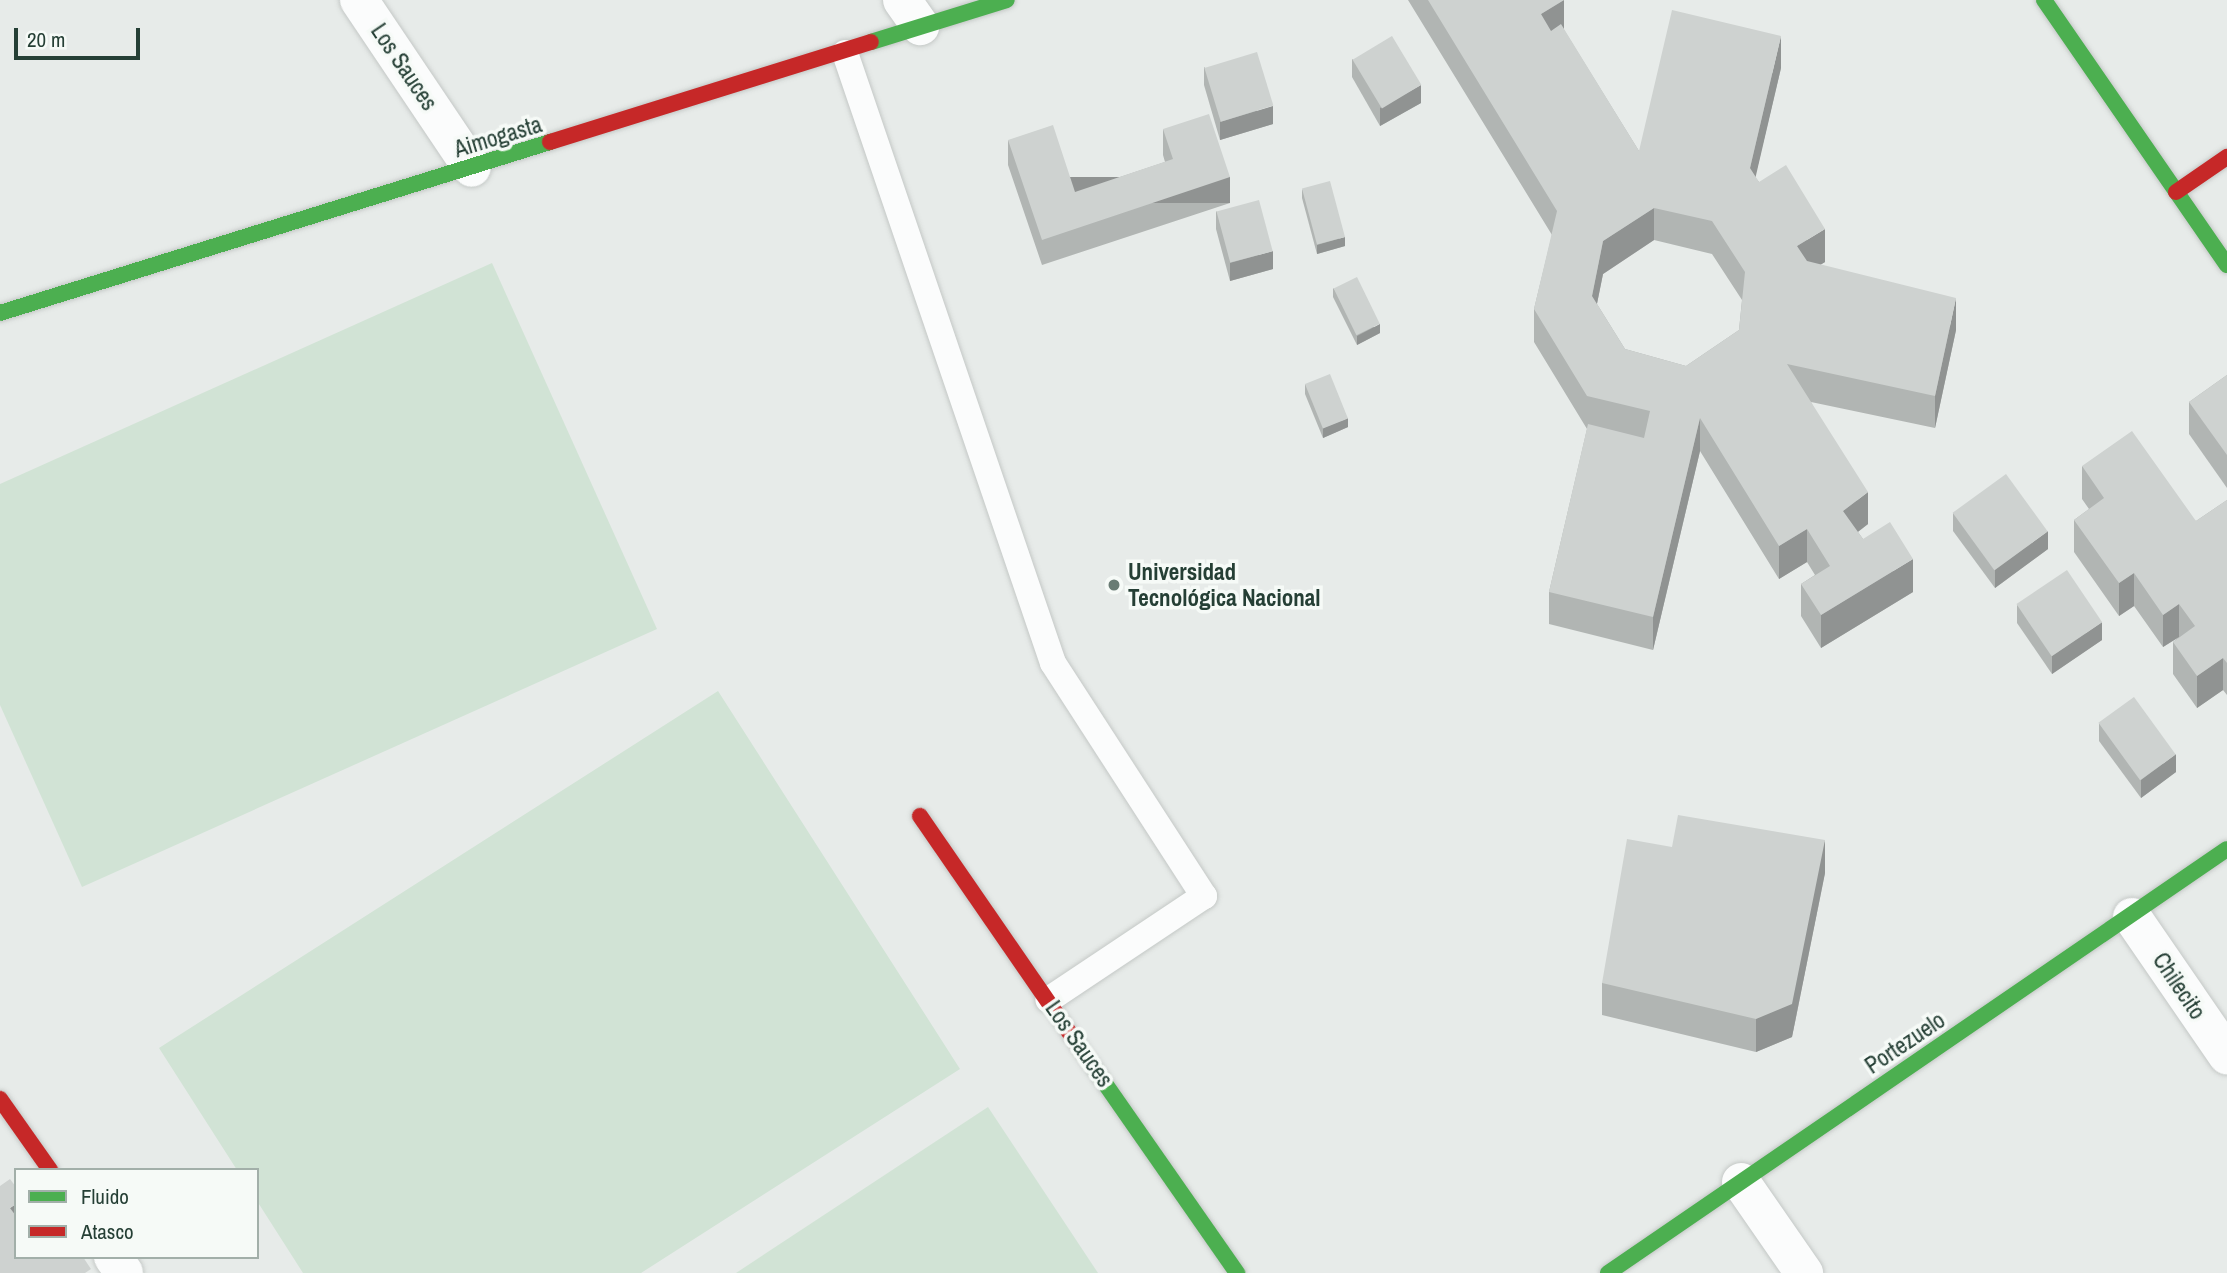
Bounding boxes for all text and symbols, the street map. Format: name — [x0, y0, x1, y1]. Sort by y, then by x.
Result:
scale bar — [18, 14, 144, 58]
street label: Los Sauces — [365, 18, 443, 116]
text: 20 m — [27, 25, 65, 54]
street label: Aimogasta — [451, 111, 545, 163]
place label: Universidad Tecnológica Nacional — [1128, 558, 1321, 612]
marker: Universidad Tecnológica Nacional — [1106, 577, 1122, 593]
street label: Chilecito — [2147, 947, 2211, 1025]
street label: Los Sauces — [1039, 996, 1119, 1092]
street label: Portezuelo — [1860, 1006, 1950, 1080]
legend — [14, 1168, 259, 1259]
text: Fluido — [81, 1182, 129, 1211]
text: Atasco — [81, 1217, 134, 1246]

